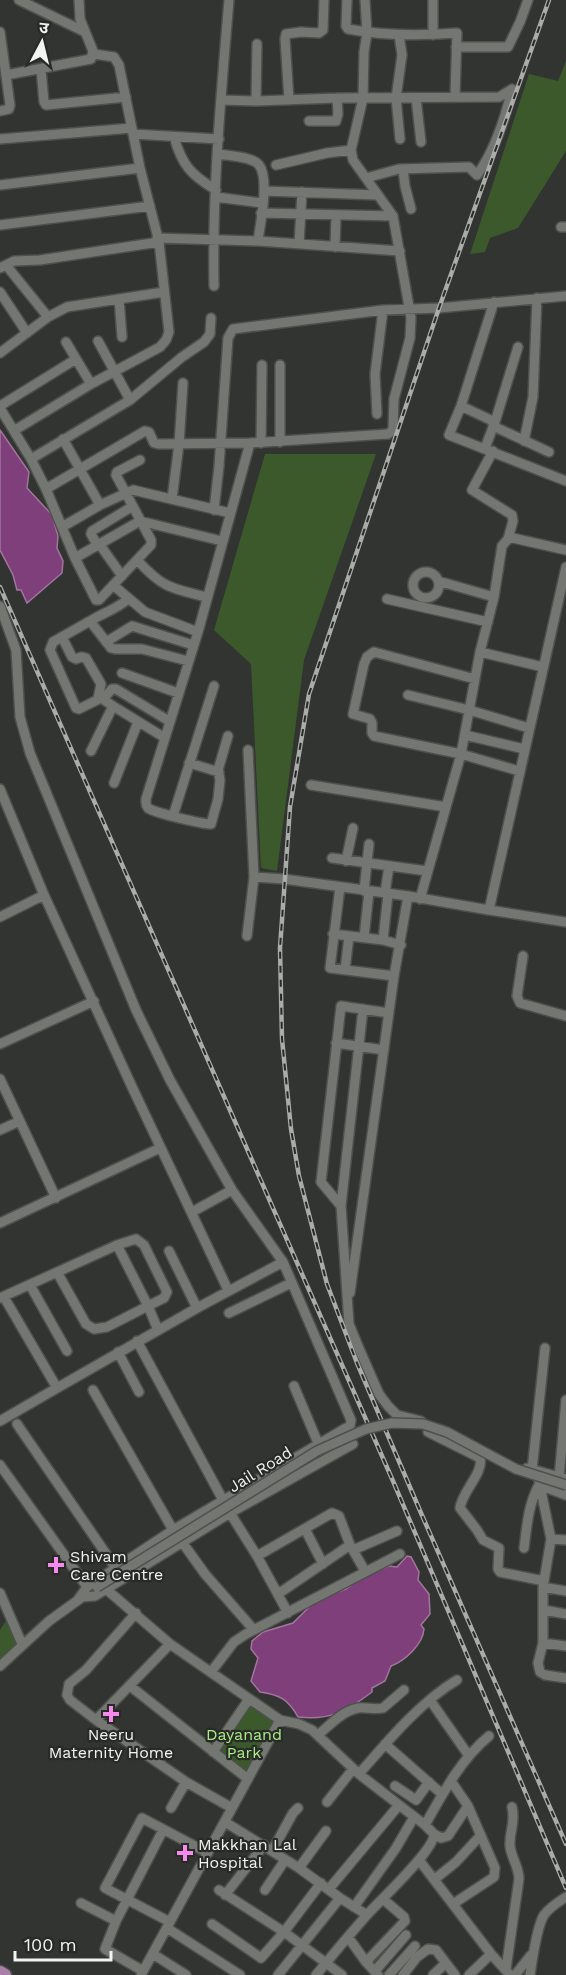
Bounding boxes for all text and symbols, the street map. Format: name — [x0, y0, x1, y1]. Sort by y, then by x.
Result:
north arrow — [12, 12, 72, 72]
text: उ — [38, 18, 50, 38]
street label: Jail Road — [225, 1443, 295, 1496]
place label: Shivam Care Centre — [70, 1547, 163, 1584]
marker: Shivam Care Centre — [47, 1556, 65, 1574]
marker: Neeru Maternity Home — [102, 1705, 120, 1723]
place label: Neeru Maternity Home — [49, 1725, 173, 1762]
park label: Dayanand Park — [206, 1725, 282, 1762]
place label: Makkhan Lal Hospital — [198, 1835, 297, 1872]
marker: Makkhan Lal Hospital — [176, 1844, 194, 1862]
scale bar — [15, 1924, 111, 1962]
text: 100 m — [24, 1934, 77, 1955]

